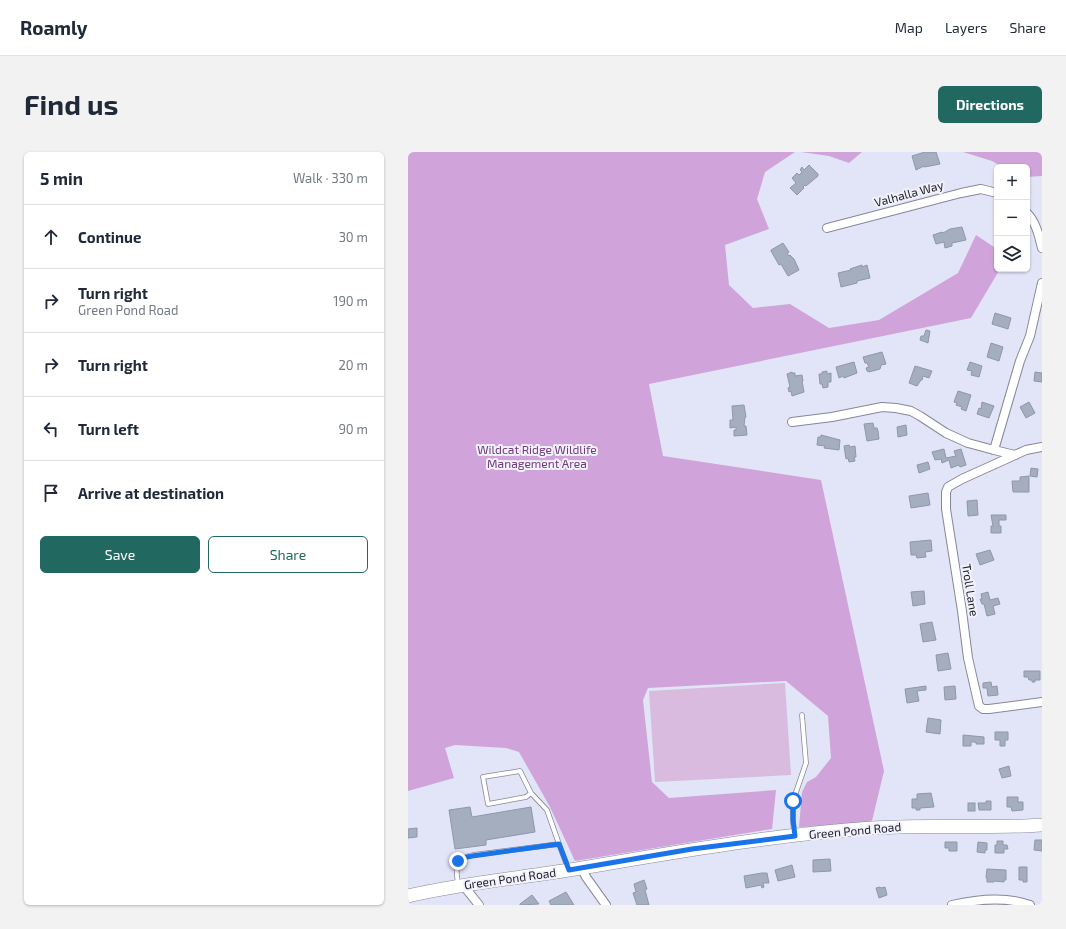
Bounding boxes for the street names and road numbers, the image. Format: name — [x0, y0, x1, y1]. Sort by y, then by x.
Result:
street label: Valhalla Way — [873, 177, 946, 209]
street label: Troll Lane — [960, 563, 982, 617]
street label: Green Pond Road — [808, 819, 902, 841]
street label: Green Pond Road — [463, 865, 557, 891]

